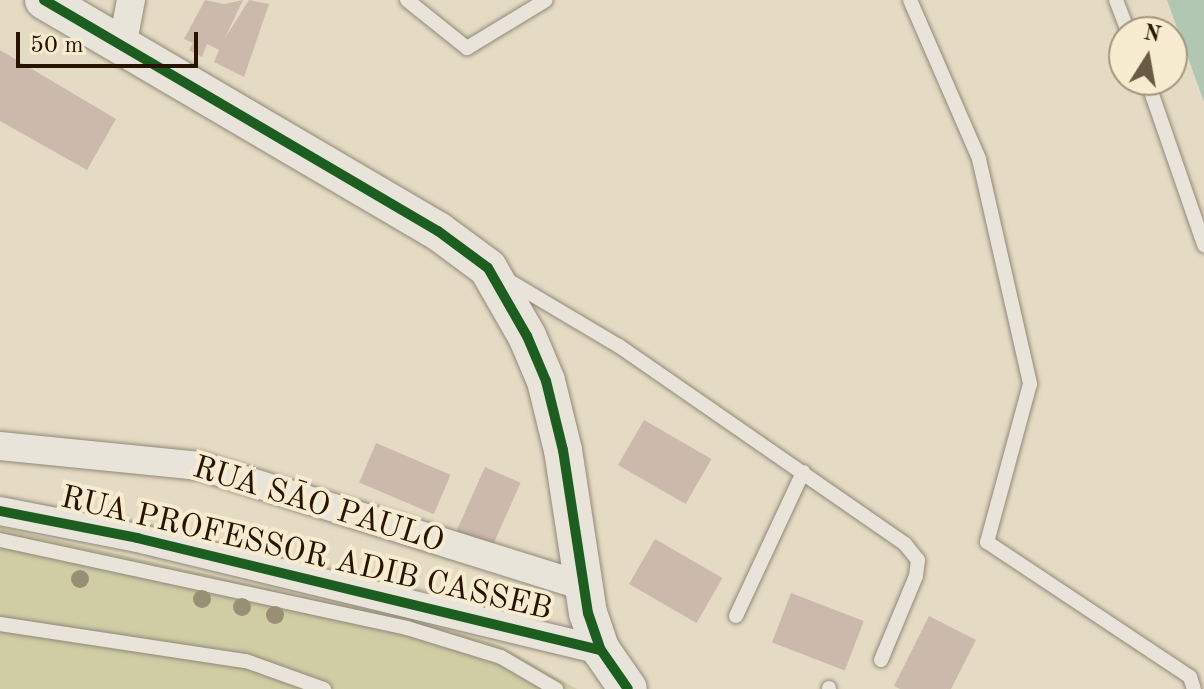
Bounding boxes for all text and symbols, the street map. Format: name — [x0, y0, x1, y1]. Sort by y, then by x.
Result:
scale bar — [20, 16, 202, 66]
north arrow — [1108, 16, 1188, 96]
text: N — [1142, 22, 1163, 47]
text: 50 m — [30, 34, 84, 58]
street label: RUA SĀO PAULO — [188, 450, 448, 562]
street label: RUA PROFESSOR ADIB CASSEB — [57, 480, 555, 630]

